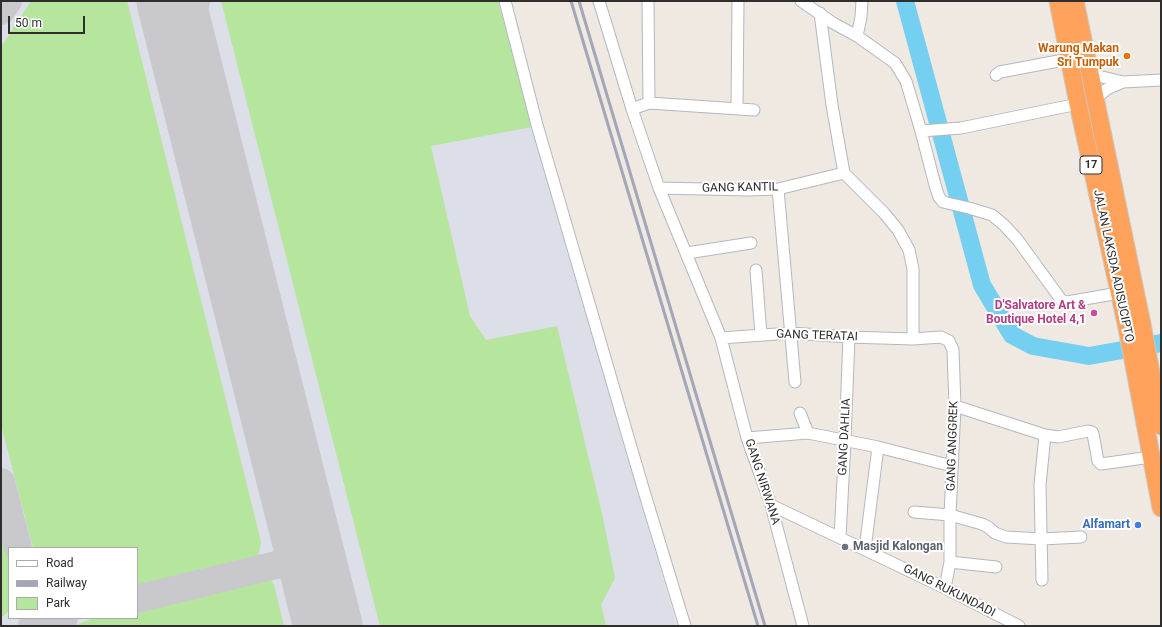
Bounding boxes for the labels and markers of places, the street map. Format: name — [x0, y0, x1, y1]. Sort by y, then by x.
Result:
place label: Warung Makan Sri Tumpuk — [1038, 42, 1119, 70]
marker: Warung Makan Sri Tumpuk — [1122, 51, 1132, 61]
place label: D'Salvatore Art & Boutique Hotel 4,1 — [986, 299, 1086, 327]
marker: D'Salvatore Art & Boutique Hotel 4,1 — [1089, 308, 1099, 318]
place label: Alfamart — [1082, 518, 1130, 532]
marker: Alfamart — [1133, 520, 1143, 530]
place label: Masjid Kalongan — [853, 540, 943, 554]
marker: Masjid Kalongan — [840, 542, 850, 552]

